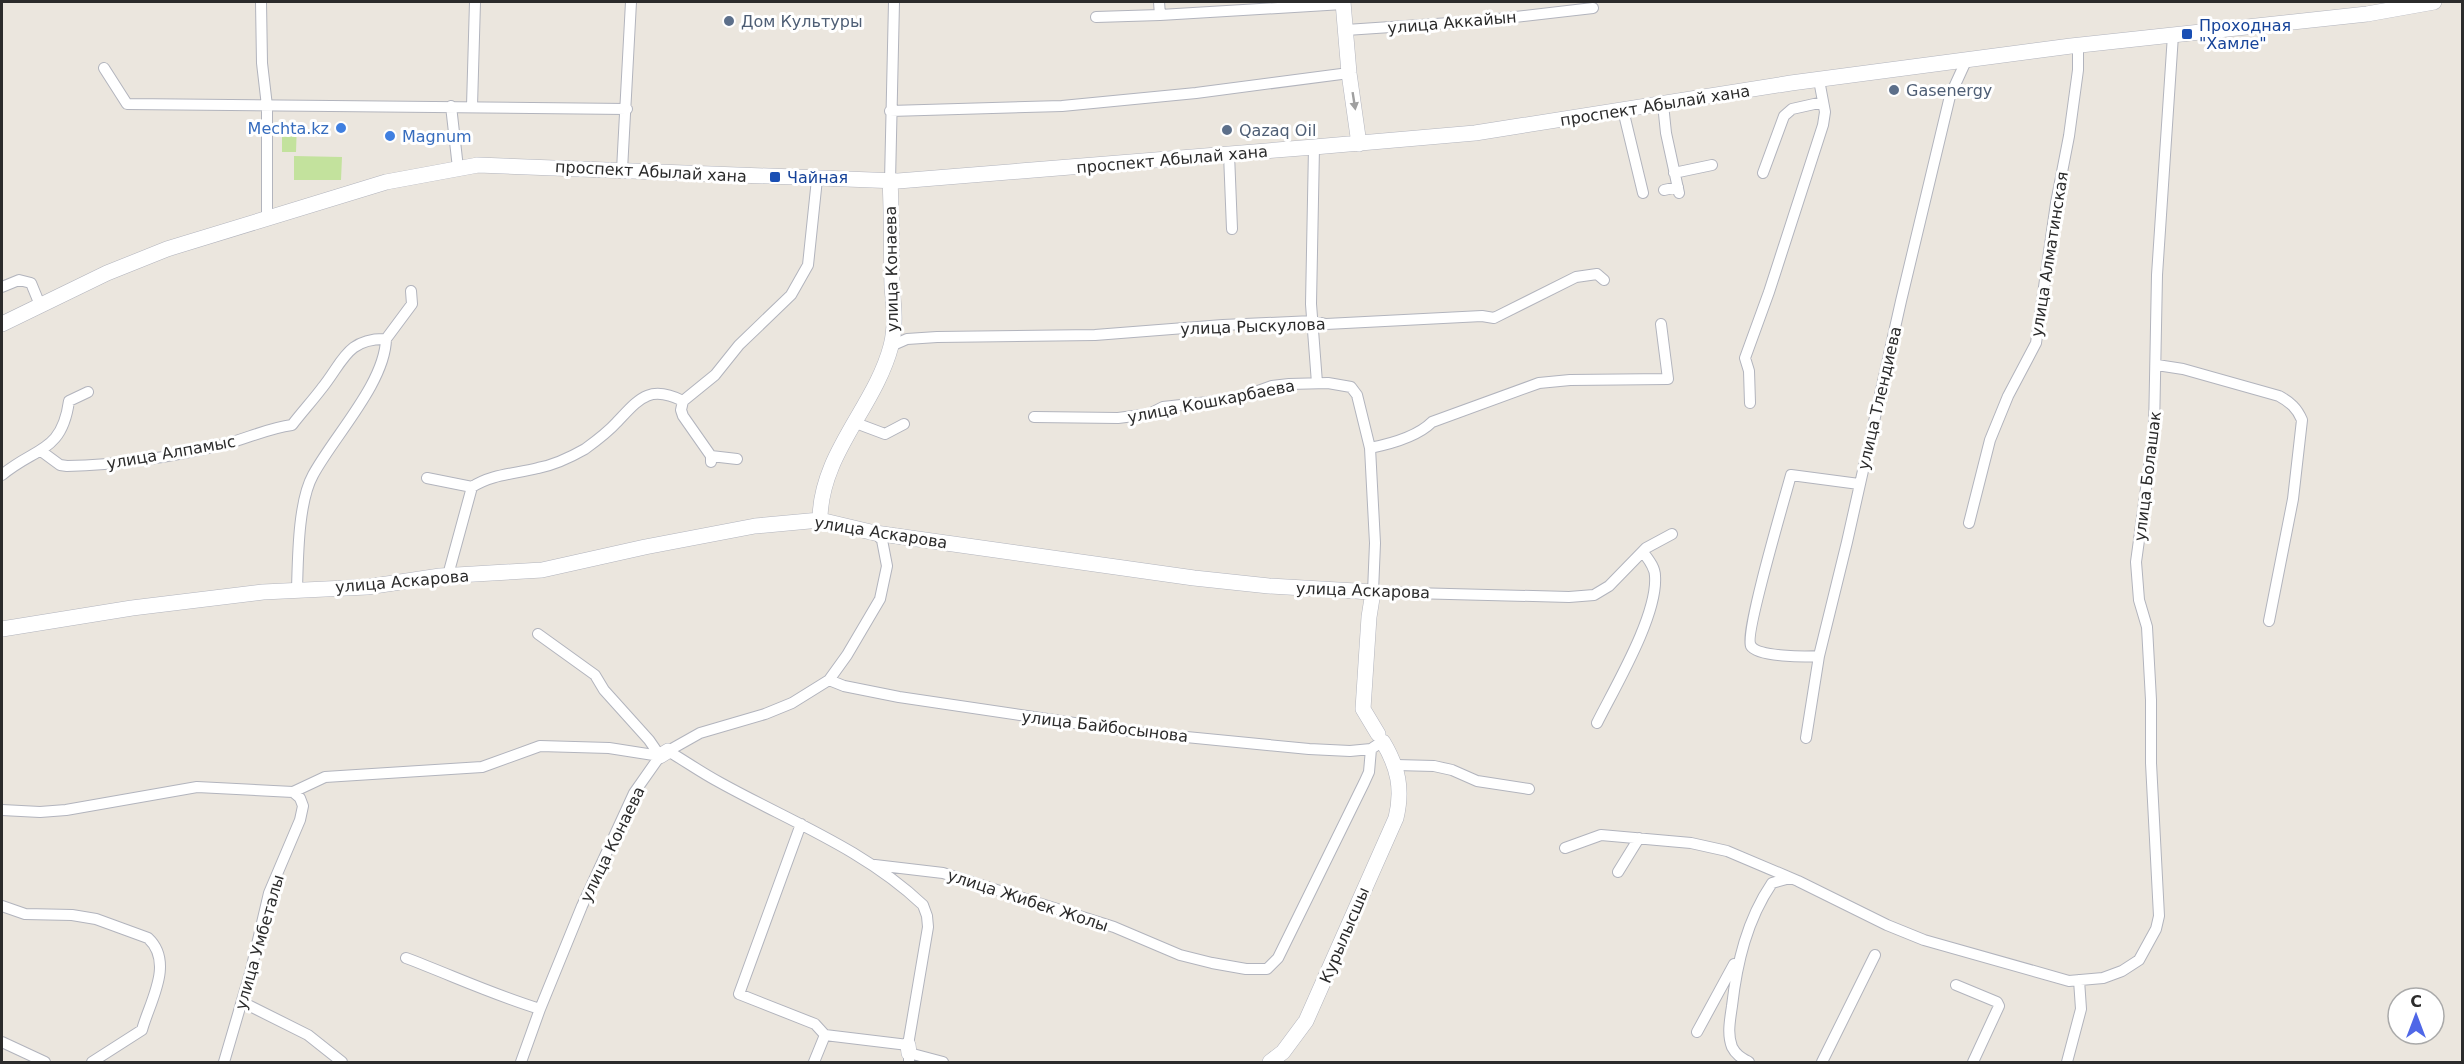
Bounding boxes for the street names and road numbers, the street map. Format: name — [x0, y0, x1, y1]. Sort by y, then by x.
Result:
street label: улица Аккайын — [1387, 7, 1517, 38]
street label: проспект Абылай хана — [1559, 81, 1751, 130]
street label: проспект Абылай хана — [1076, 142, 1269, 177]
street label: проспект Абылай хана — [555, 157, 747, 186]
street label: улица Алматинская — [2027, 170, 2072, 338]
street label: улица Конаева — [881, 206, 902, 332]
street label: улица Рыскулова — [1180, 314, 1326, 339]
street label: улица Тлендиева — [1854, 324, 1905, 472]
street label: улица Кошкарбаева — [1126, 376, 1296, 427]
street label: улица Болашак — [2130, 410, 2165, 542]
street label: улица Алпамыс — [105, 432, 237, 473]
street label: улица Аскарова — [813, 513, 949, 552]
street label: улица Аскарова — [334, 566, 470, 597]
street label: улица Аскарова — [1296, 579, 1430, 602]
street label: улица Байбосынова — [1021, 707, 1189, 746]
street label: улица Конаева — [576, 783, 649, 905]
street label: улица Жибек Жолы — [945, 866, 1111, 935]
street label: улица Умбеталы — [231, 873, 288, 1012]
street label: Курылысшы — [1316, 884, 1373, 986]

